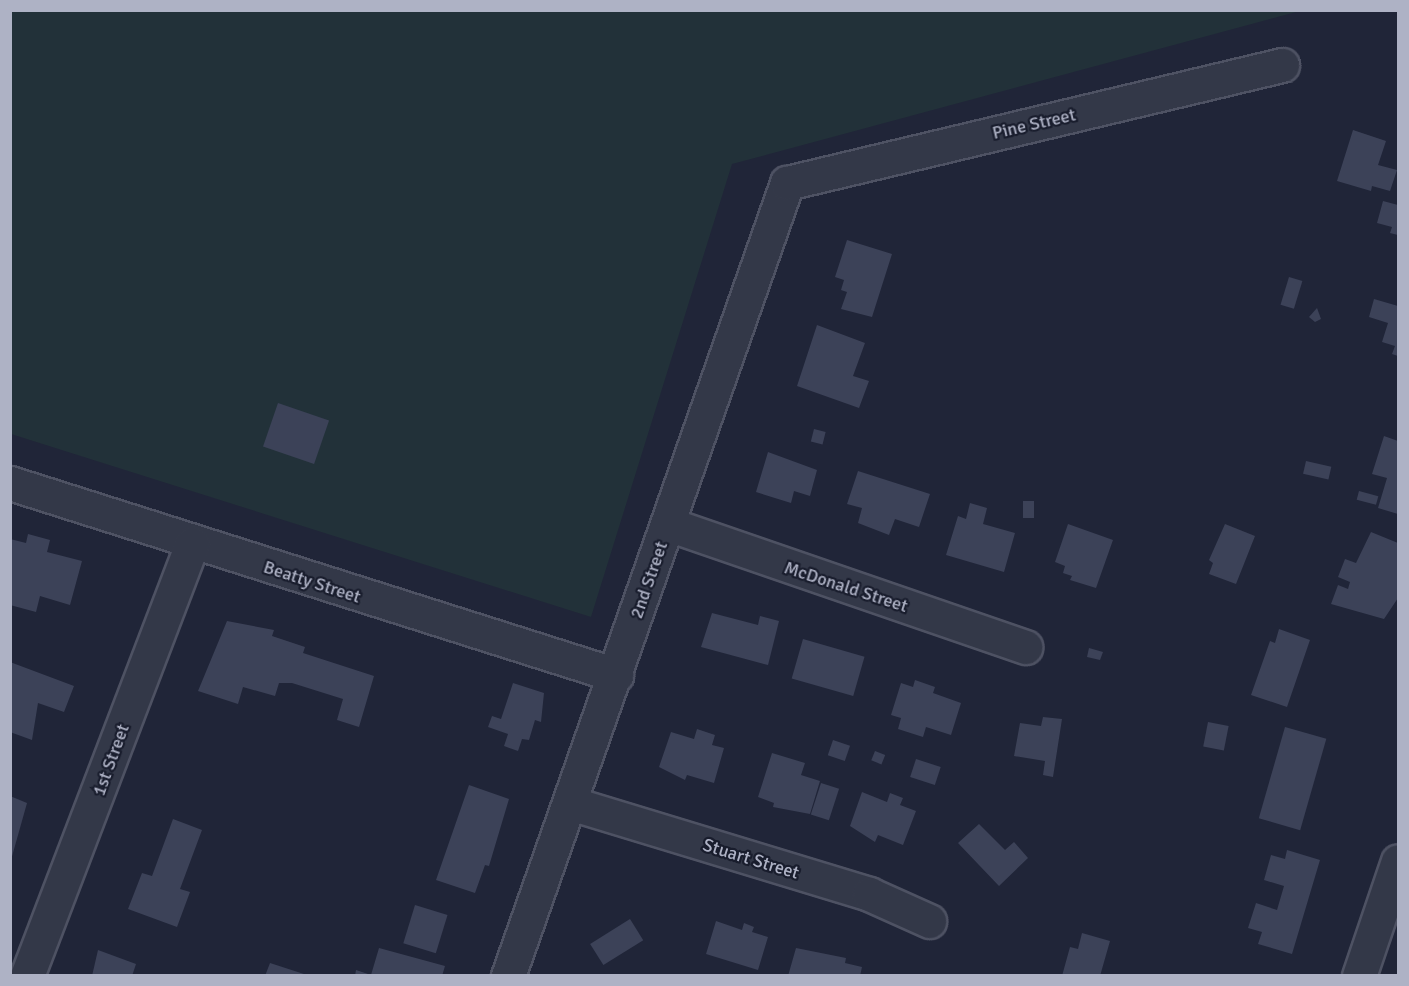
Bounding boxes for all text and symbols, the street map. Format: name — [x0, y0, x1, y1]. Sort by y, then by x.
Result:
street label: Pine Street — [990, 104, 1078, 144]
street label: 2nd Street — [626, 539, 672, 621]
street label: Beatty Street — [261, 556, 363, 608]
street label: McDonald Street — [782, 557, 910, 617]
street label: 1st Street — [88, 721, 134, 799]
street label: Stuart Street — [700, 834, 802, 884]

